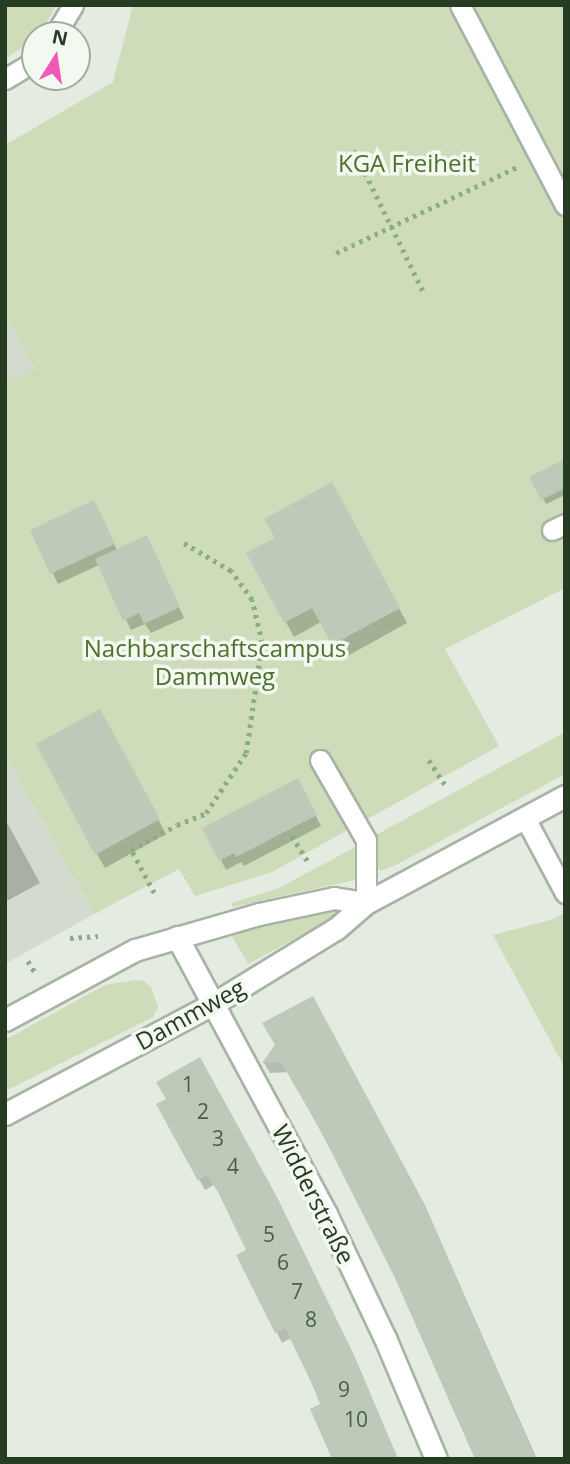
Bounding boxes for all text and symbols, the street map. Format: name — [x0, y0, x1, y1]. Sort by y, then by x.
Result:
north arrow — [21, 21, 91, 91]
text: N — [50, 23, 70, 52]
park label: KGA Freiheit — [338, 149, 476, 177]
park label: Nachbarschaftscampus Dammweg — [84, 634, 346, 690]
street label: Dammweg — [130, 972, 250, 1056]
house number: 1 — [182, 1071, 194, 1097]
house number: 2 — [197, 1098, 209, 1124]
street label: Widderstraße — [267, 1120, 361, 1268]
house number: 3 — [212, 1125, 224, 1151]
house number: 4 — [227, 1153, 239, 1179]
house number: 5 — [263, 1221, 275, 1247]
house number: 6 — [277, 1249, 289, 1275]
house number: 7 — [291, 1278, 303, 1304]
house number: 8 — [305, 1306, 317, 1332]
house number: 9 — [338, 1376, 350, 1402]
house number: 10 — [344, 1406, 368, 1432]

